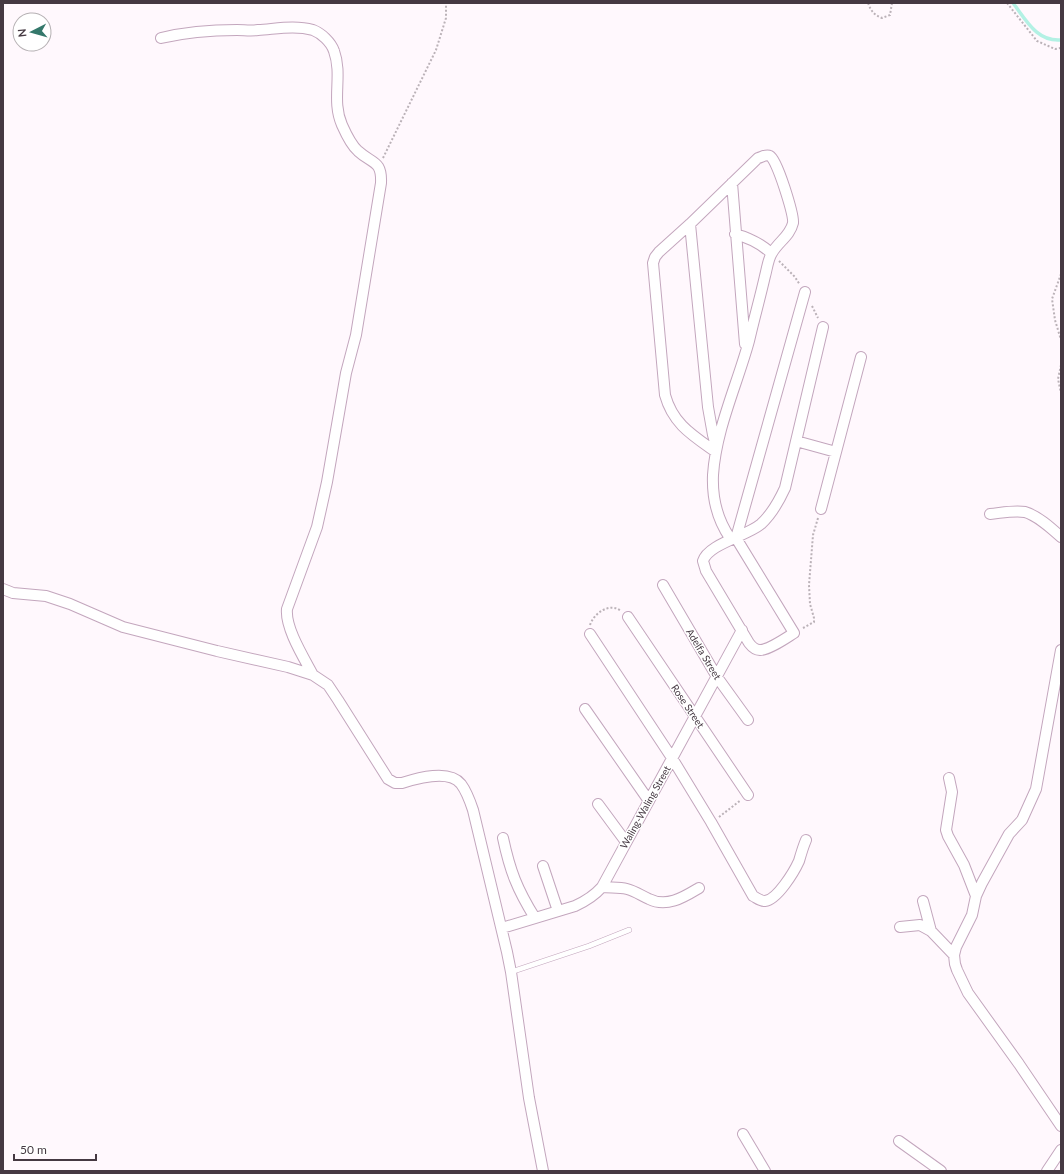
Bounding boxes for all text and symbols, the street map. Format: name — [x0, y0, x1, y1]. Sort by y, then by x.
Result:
north arrow — [12, 12, 52, 52]
text: N — [15, 28, 28, 38]
street label: Adelfa Street — [684, 626, 724, 682]
street label: Rose Street — [669, 682, 707, 730]
street label: Waling-Waling Street — [617, 763, 673, 851]
scale bar — [14, 1136, 96, 1162]
text: 50 m — [20, 1142, 47, 1157]

